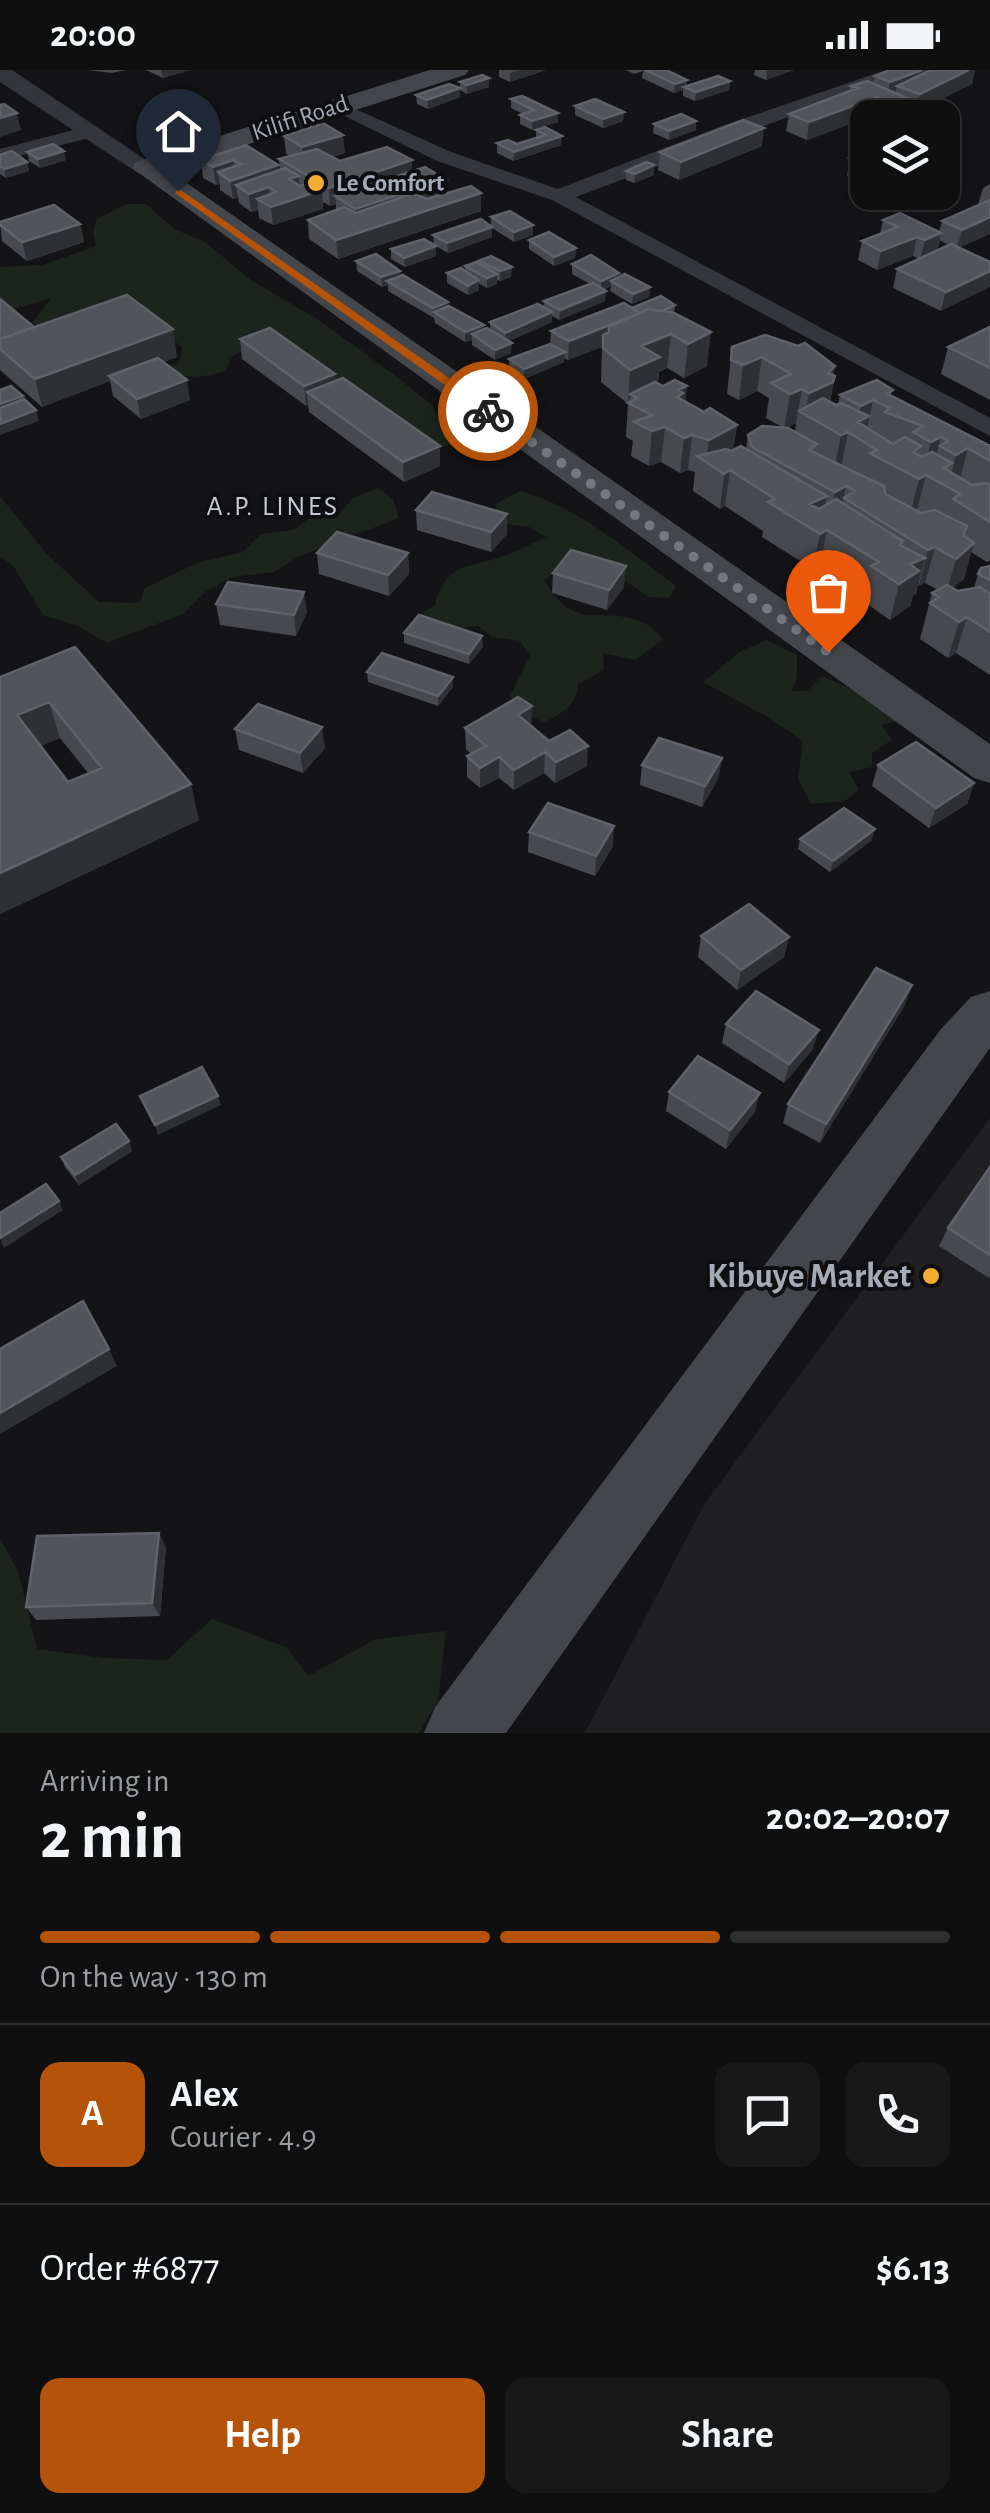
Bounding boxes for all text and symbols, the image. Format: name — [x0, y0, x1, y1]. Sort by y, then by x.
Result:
text: 20:00 — [50, 16, 136, 54]
pin — [136, 89, 221, 192]
street label: Kilifi Road — [249, 91, 351, 145]
map controls — [850, 100, 960, 210]
button: layers — [850, 100, 960, 210]
icon: home — [151, 104, 206, 159]
place label: Le Comfort — [336, 171, 445, 196]
marker: Le Comfort — [305, 172, 327, 194]
courier — [438, 361, 538, 461]
icon: bike — [461, 384, 516, 439]
district label: A.P. LINES — [206, 493, 340, 521]
pin — [786, 550, 871, 653]
icon: bag — [801, 565, 856, 620]
place label: Kibuye Market — [707, 1259, 911, 1294]
marker: Kibuye Market — [920, 1265, 942, 1287]
text: Arriving in — [40, 1765, 169, 1797]
text: 20:02–20:07 — [766, 1799, 950, 1837]
text: 2 min — [40, 1805, 184, 1870]
text: On the way · 130 m — [40, 1961, 268, 1993]
button: chat — [715, 2062, 820, 2167]
button: phone — [845, 2062, 950, 2167]
text: Alex — [170, 2076, 239, 2114]
text: A — [81, 2095, 104, 2133]
text: Courier · 4.9 — [170, 2121, 317, 2153]
text: Order #6877 — [40, 2250, 219, 2288]
text: $6.13 — [876, 2250, 950, 2288]
button: Help — [40, 2378, 485, 2493]
button: Share — [505, 2378, 950, 2493]

